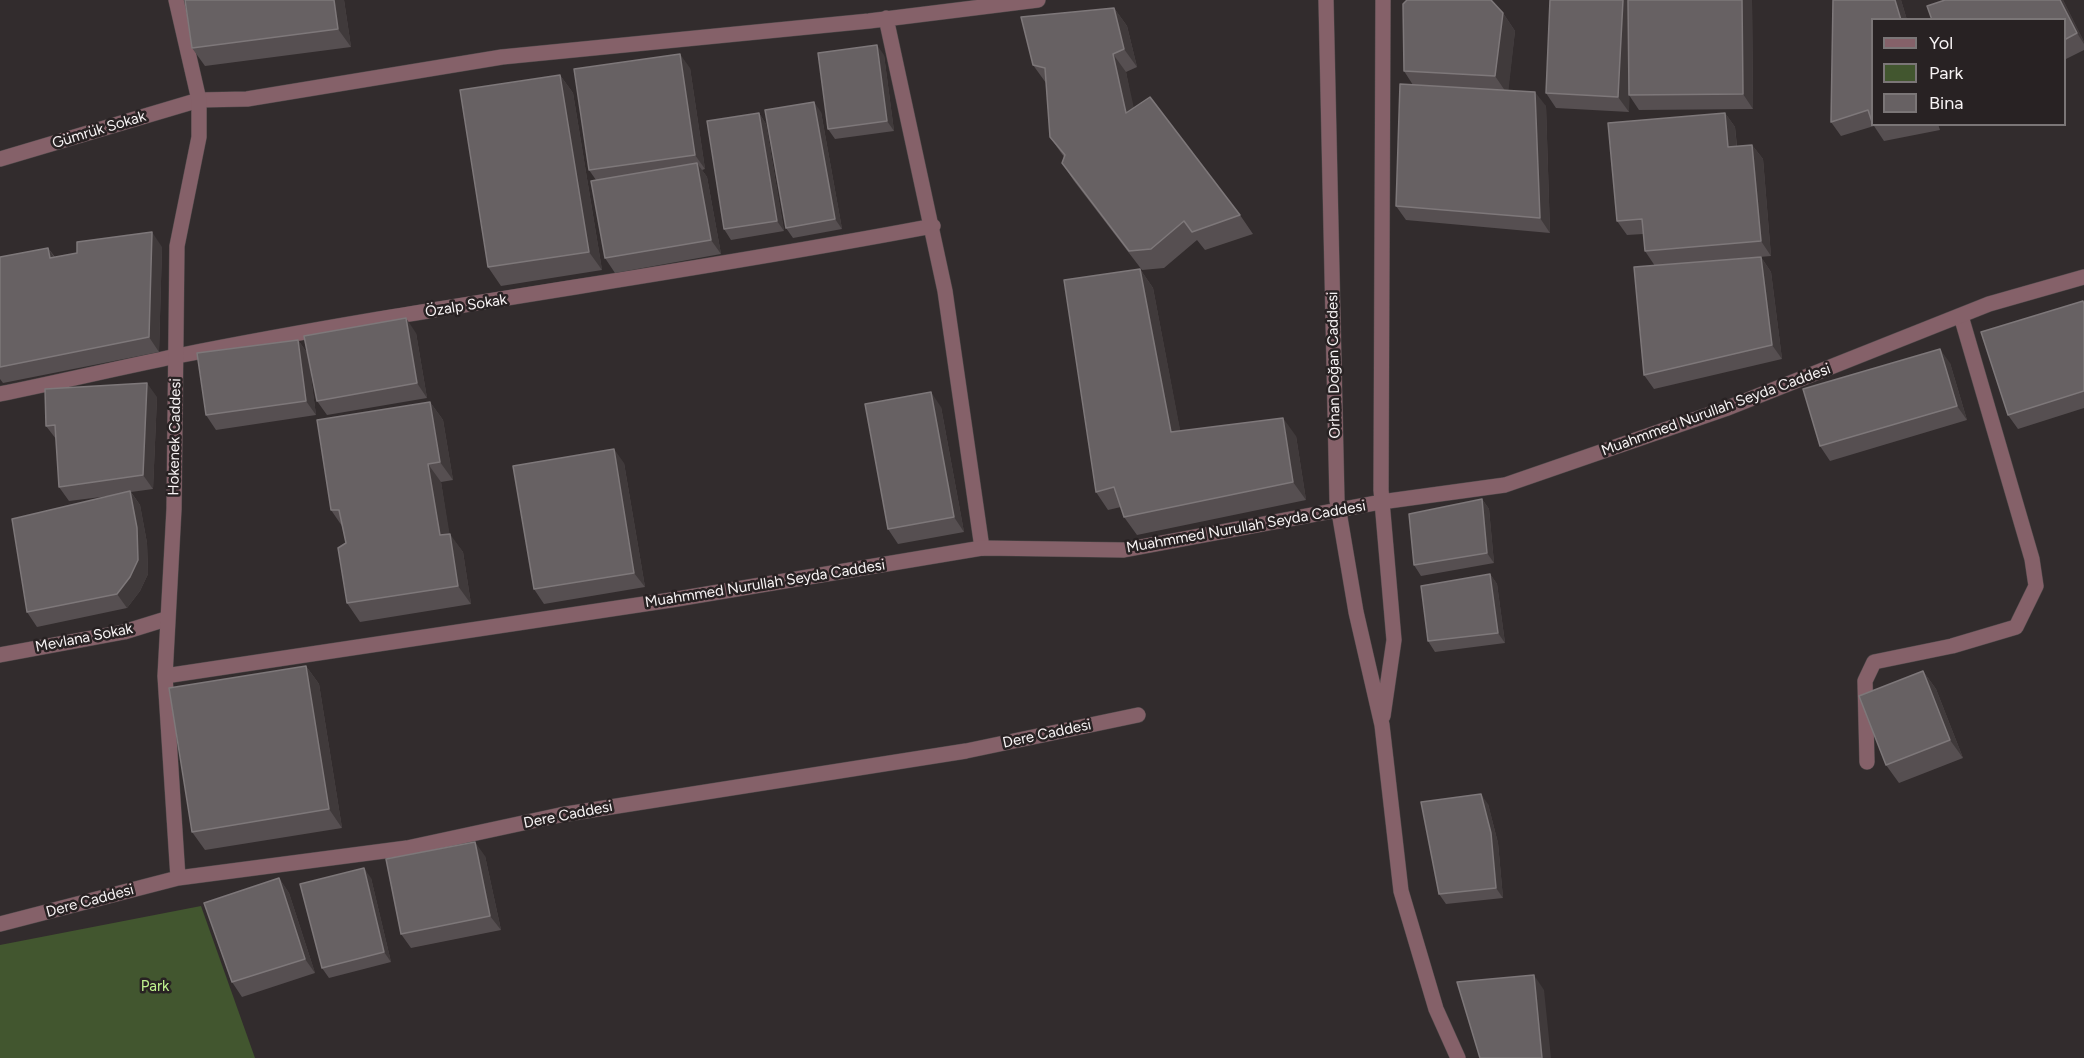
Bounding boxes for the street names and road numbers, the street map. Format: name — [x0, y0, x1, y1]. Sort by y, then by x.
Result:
street label: Gümrük Sokak — [50, 107, 148, 153]
street label: Özalp Sokak — [424, 291, 508, 321]
street label: Orhan Doğan Caddesi — [1324, 291, 1344, 439]
street label: Muahmmed Nurullah Seyda Caddesi — [1599, 360, 1833, 460]
street label: Hokenek Caddesi — [165, 378, 185, 496]
street label: Muahmmed Nurullah Seyda Caddesi — [1125, 497, 1367, 557]
street label: Muahmmed Nurullah Seyda Caddesi — [644, 556, 886, 612]
street label: Mevlana Sokak — [34, 620, 134, 656]
street label: Dere Caddesi — [1001, 716, 1093, 752]
street label: Dere Caddesi — [522, 798, 614, 832]
street label: Dere Caddesi — [44, 881, 136, 921]

